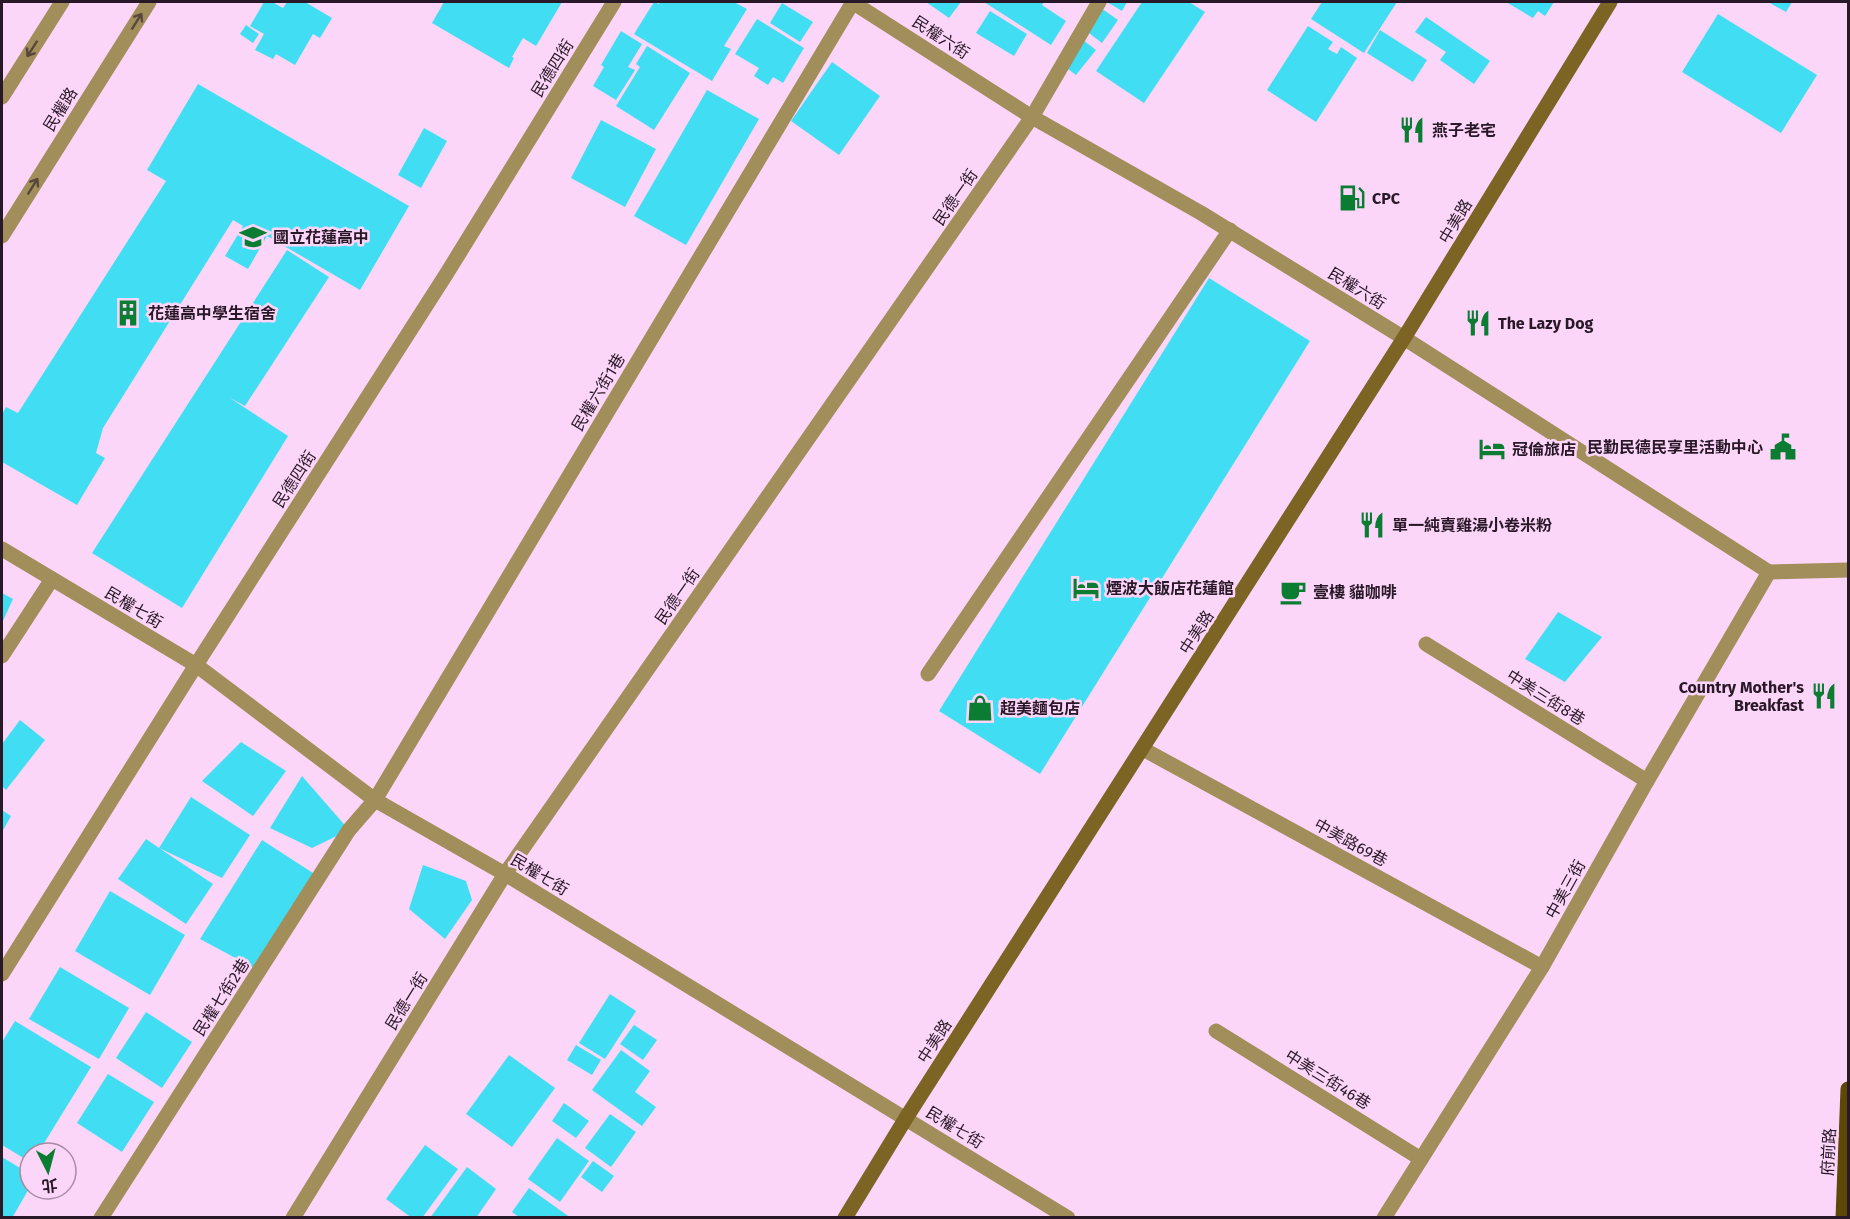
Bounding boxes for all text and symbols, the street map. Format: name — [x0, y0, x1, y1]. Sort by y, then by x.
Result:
street label: 民權六街 — [909, 12, 973, 63]
one-way arrow — [130, 13, 143, 30]
street label: 民德四街 — [527, 36, 577, 100]
one-way arrow — [26, 40, 38, 57]
street label: 民權路 — [40, 84, 81, 135]
restaurant icon: 燕子老宅 — [1397, 115, 1427, 145]
place label: 燕子老宅 — [1432, 121, 1496, 140]
street label: 民德一街 — [929, 166, 982, 229]
one-way arrow — [27, 178, 39, 195]
fuel station icon: CPC — [1337, 183, 1367, 213]
place label: CPC — [1372, 189, 1401, 208]
street label: 中美路 — [1435, 196, 1476, 247]
school or university icon: 國立花蓮高中 — [238, 222, 268, 252]
place label: 國立花蓮高中 — [273, 228, 369, 247]
street label: 民權六街 — [1325, 263, 1389, 313]
building icon: 花蓮高中學生宿舍 — [113, 298, 143, 328]
place label: 花蓮高中學生宿舍 — [148, 304, 276, 323]
restaurant icon: The Lazy Dog — [1463, 308, 1493, 338]
place label: The Lazy Dog — [1498, 314, 1593, 333]
street label: 民權六街1巷 — [568, 350, 629, 434]
public building icon: 民勤民德民享里活動中心 — [1768, 432, 1798, 462]
hotel icon: 冠倫旅店 — [1477, 434, 1507, 464]
place label: 民勤民德民享里活動中心 — [1587, 438, 1763, 457]
place label: 冠倫旅店 — [1512, 440, 1576, 459]
street label: 民德四街 — [269, 447, 320, 511]
restaurant icon: 單一純賣雞湯小卷米粉 — [1357, 510, 1387, 540]
place label: 單一純賣雞湯小卷米粉 — [1392, 516, 1552, 535]
street label: 民德一街 — [651, 565, 704, 628]
hotel icon: 煙波大飯店花蓮館 — [1071, 573, 1101, 603]
cafe icon: 壹樓 貓咖啡 — [1278, 577, 1308, 607]
place label: 煙波大飯店花蓮館 — [1106, 579, 1234, 598]
street label: 民權七街 — [101, 583, 166, 632]
place label: 壹樓 貓咖啡 — [1313, 583, 1397, 602]
street label: 中美路 — [1175, 607, 1217, 658]
street label: 中美三街8巷 — [1503, 666, 1588, 729]
place label: Country Mother's Breakfast — [1679, 678, 1805, 715]
restaurant icon: Country Mother's Breakfast — [1809, 681, 1839, 711]
shop icon: 超美麵包店 — [965, 693, 995, 723]
place label: 超美麵包店 — [1000, 699, 1080, 718]
street label: 中美路69巷 — [1311, 815, 1391, 870]
street label: 民權七街 — [507, 850, 572, 899]
street label: 中美三街 — [1542, 857, 1589, 922]
street label: 民權七街2巷 — [190, 955, 253, 1039]
street label: 民德一街 — [381, 969, 431, 1033]
street label: 中美路 — [913, 1016, 955, 1067]
street label: 中美三街46巷 — [1282, 1046, 1374, 1113]
street label: 民權七街 — [923, 1102, 987, 1152]
street label: 府前路 — [1818, 1128, 1839, 1176]
north arrow — [18, 1141, 78, 1201]
text: 北 — [41, 1175, 58, 1196]

